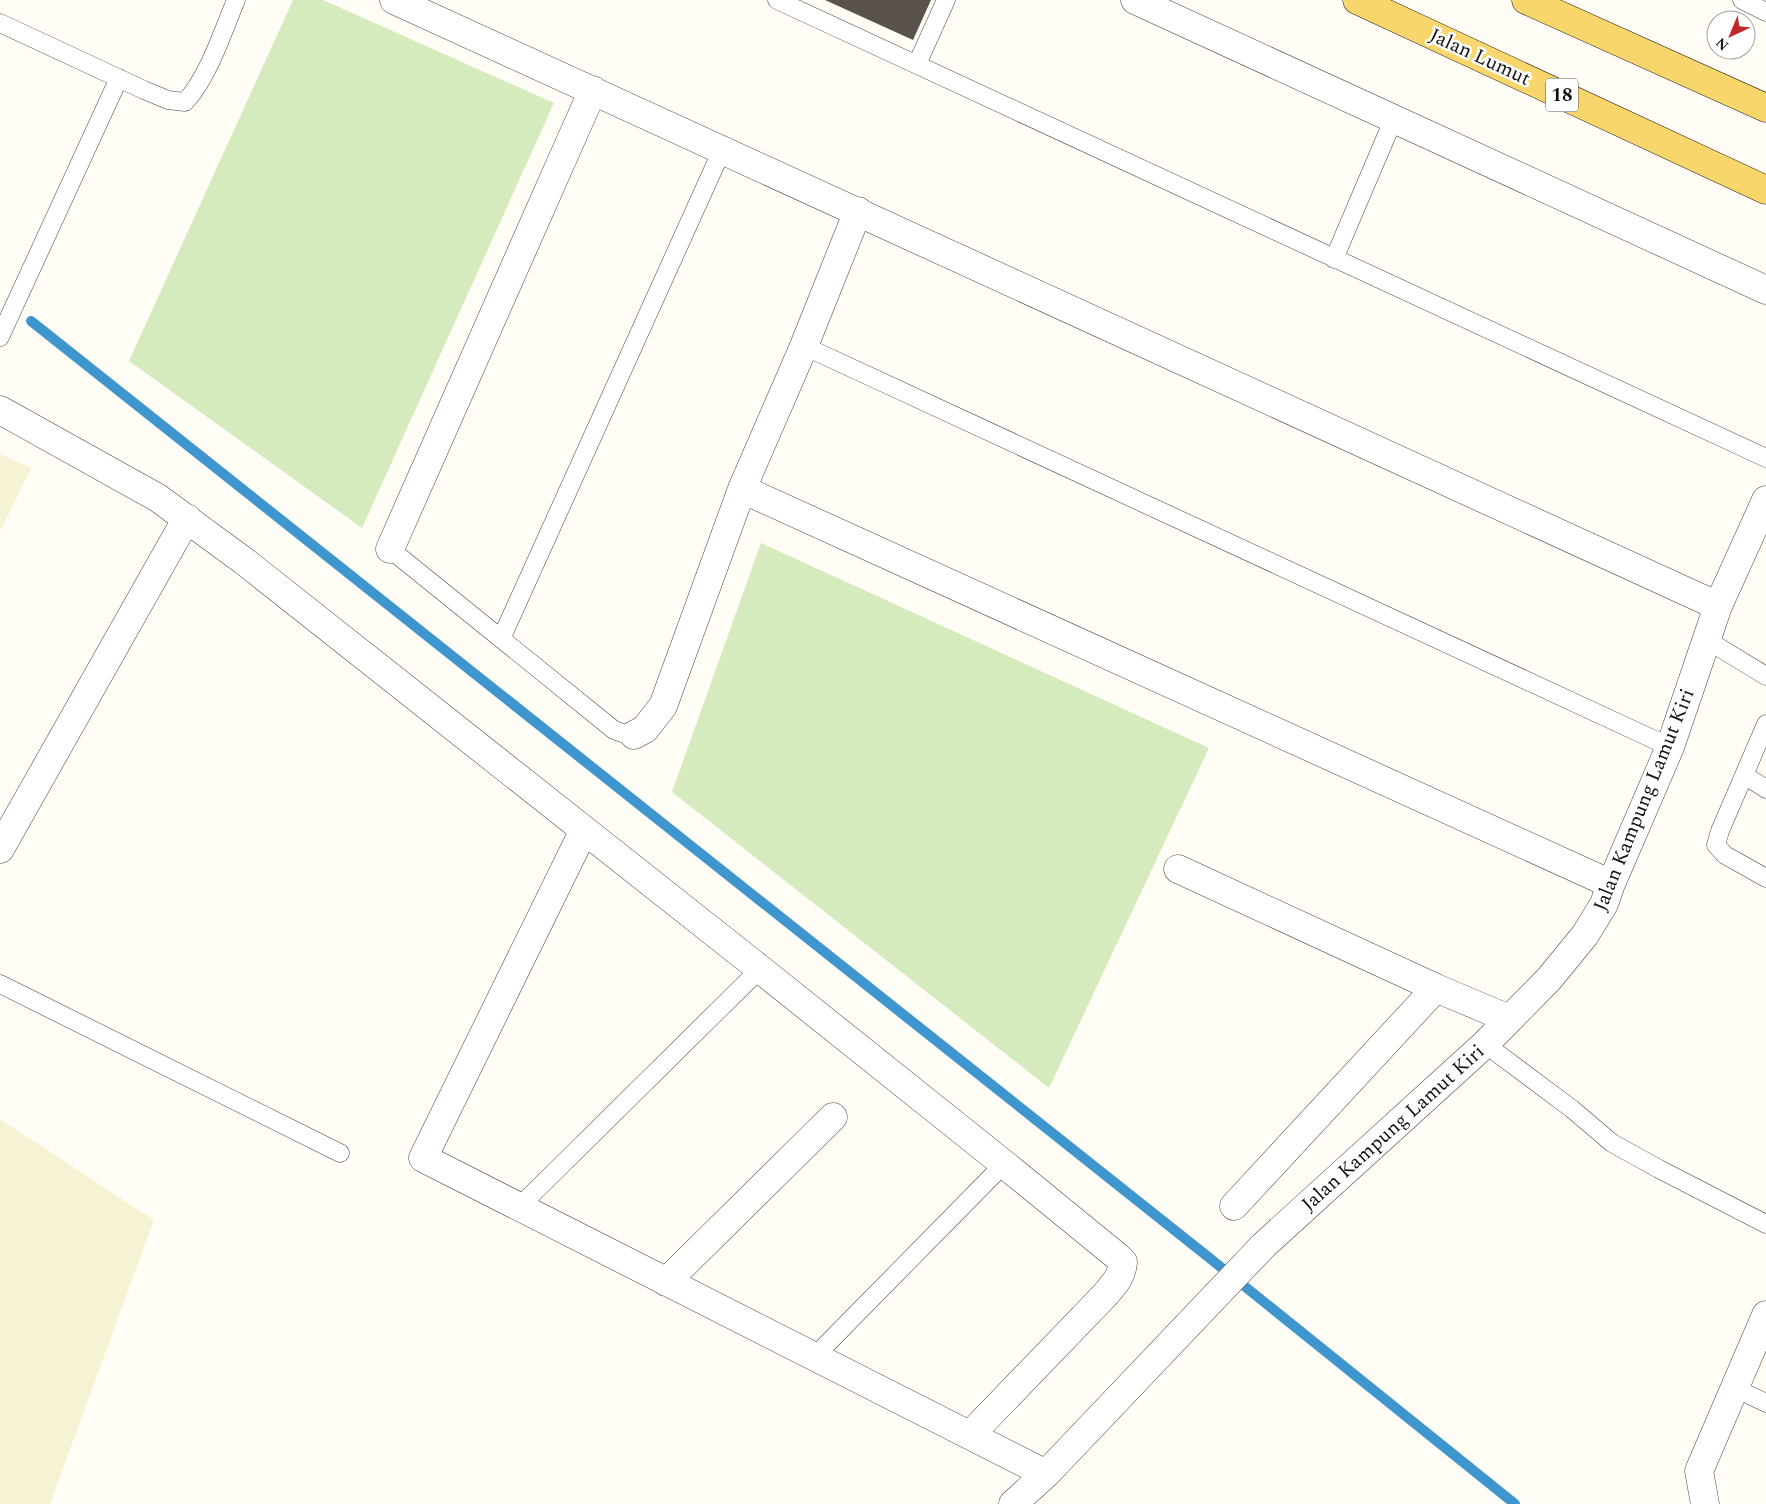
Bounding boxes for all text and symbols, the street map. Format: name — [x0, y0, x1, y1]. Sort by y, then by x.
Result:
north arrow — [1706, 10, 1756, 60]
street label: Jalan Lumut — [1424, 20, 1536, 94]
text: N — [1711, 32, 1734, 56]
road number: 18 — [1546, 78, 1578, 112]
street label: Jalan Kampung Lamut Kiri — [1586, 684, 1702, 916]
street label: Jalan Kampung Lamut Kiri — [1295, 1037, 1491, 1219]

